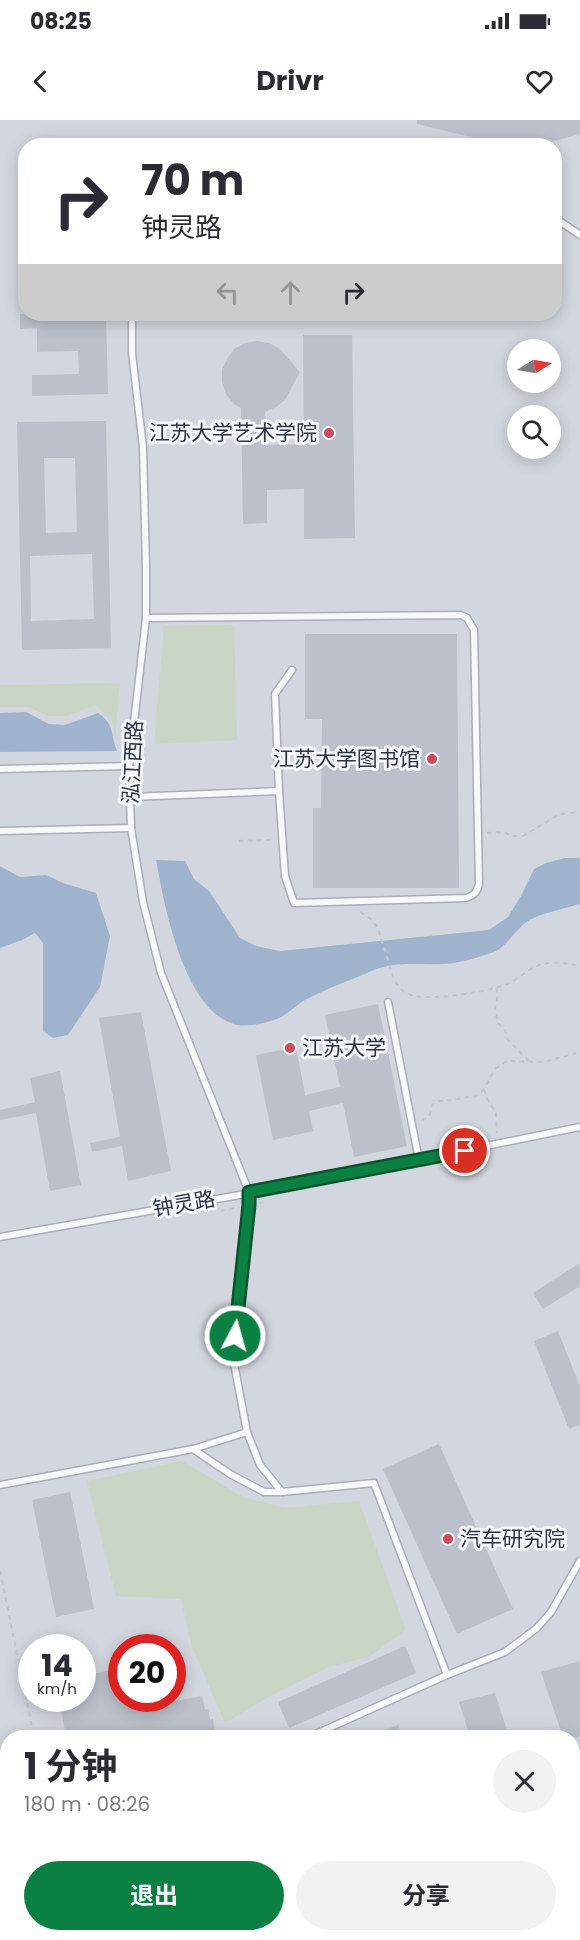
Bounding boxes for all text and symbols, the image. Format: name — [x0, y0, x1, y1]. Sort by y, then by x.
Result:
text: 08:25 — [30, 6, 92, 37]
text: Drivr — [256, 62, 324, 99]
icon: back — [24, 65, 57, 98]
icon: heart — [523, 65, 556, 98]
text: 70 m — [141, 151, 244, 210]
icon: right — [42, 162, 120, 240]
text: 钟灵路 — [141, 209, 222, 246]
icon: left — [211, 276, 244, 309]
icon: ahead — [274, 276, 307, 309]
icon: right — [337, 276, 370, 309]
north arrow — [507, 339, 561, 393]
map controls — [507, 339, 561, 459]
button: search — [507, 405, 561, 459]
place label: 江苏大学艺术学院 — [149, 418, 317, 447]
marker: 江苏大学艺术学院 — [322, 426, 336, 440]
street label: 泓江西路 — [116, 719, 149, 805]
place label: 江苏大学图书馆 — [273, 744, 420, 773]
marker: 江苏大学图书馆 — [425, 752, 439, 766]
place label: 江苏大学 — [302, 1033, 386, 1062]
marker: 江苏大学 — [283, 1041, 297, 1055]
pin — [439, 1125, 490, 1176]
icon: arrive — [448, 1134, 481, 1167]
street label: 钟灵路 — [150, 1184, 217, 1223]
position arrow — [203, 1304, 267, 1368]
place label: 汽车研究院 — [460, 1524, 565, 1553]
marker: 汽车研究院 — [441, 1532, 455, 1546]
speed limit sign: 20 — [108, 1634, 186, 1712]
text: 14 — [41, 1644, 73, 1687]
text: km/h — [37, 1678, 77, 1699]
text: 1 分钟 — [24, 1741, 117, 1792]
button: close — [493, 1750, 556, 1813]
text: 180 m · 08:26 — [24, 1790, 150, 1818]
button: 退出 — [24, 1861, 284, 1930]
button: 分享 — [296, 1861, 556, 1930]

